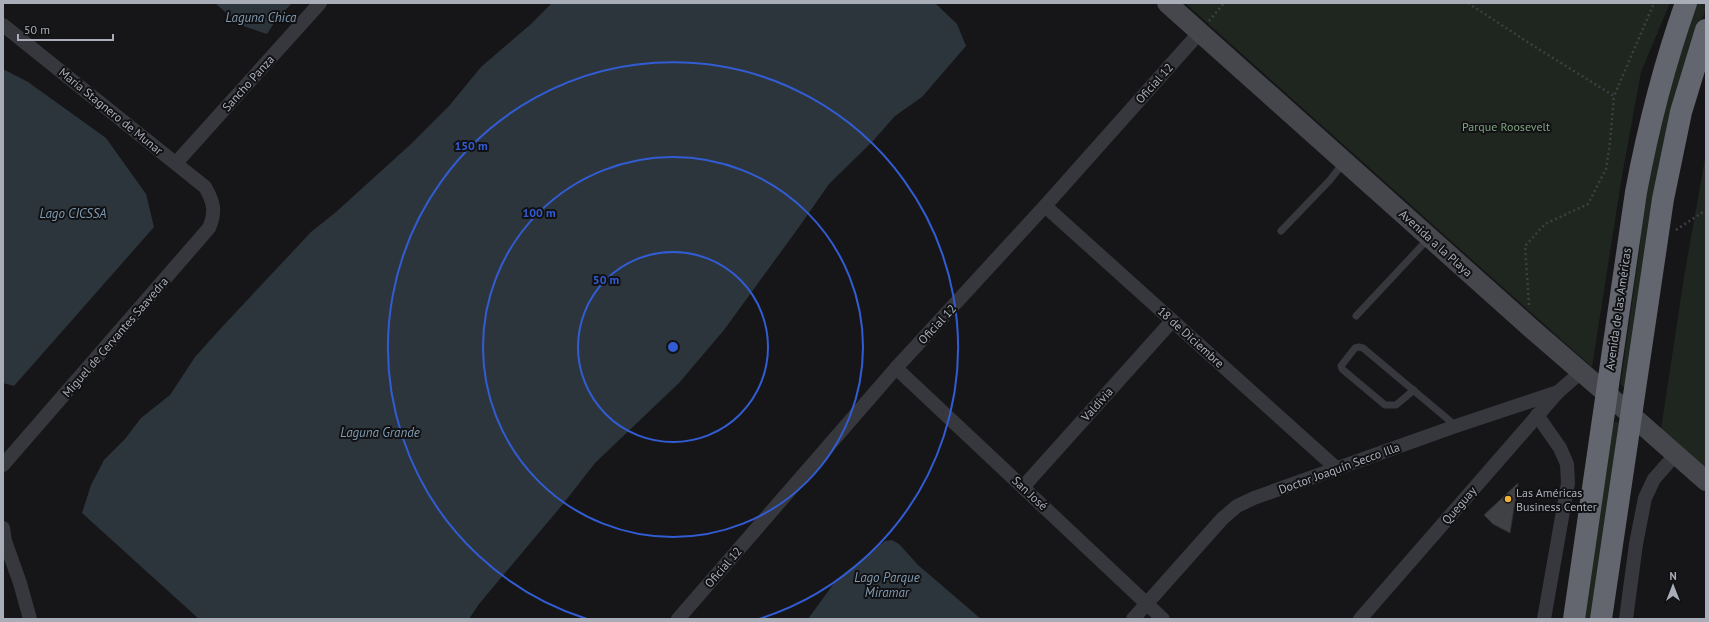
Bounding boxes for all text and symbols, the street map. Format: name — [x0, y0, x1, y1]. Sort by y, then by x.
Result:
water label: Laguna Chica — [226, 9, 297, 26]
scale bar — [18, 16, 113, 42]
text: 50 m — [24, 22, 50, 37]
street label: Sancho Panza — [219, 52, 277, 114]
street label: Oficial 12 — [1132, 60, 1176, 106]
street label: María Stagnero de Munar — [56, 64, 166, 158]
park label: Parque Roosevelt — [1462, 119, 1550, 134]
text: 150 m — [454, 138, 488, 153]
water label: Lago CICSSA — [40, 205, 106, 222]
text: 100 m — [522, 205, 556, 220]
street label: Avenida a la Playa — [1396, 206, 1476, 280]
street label: Avenida de las Américas — [1602, 247, 1634, 371]
text: 50 m — [593, 272, 619, 287]
street label: Miguel de Cervantes Saavedra — [59, 274, 171, 400]
street label: Oficial 12 — [915, 301, 959, 347]
street label: 18 de Diciembre — [1155, 303, 1227, 371]
centre of rings — [666, 340, 680, 354]
street label: Valdivia — [1077, 384, 1116, 425]
water label: Laguna Grande — [340, 424, 420, 441]
street label: Doctor Joaquín Secco Illa — [1276, 439, 1402, 497]
street label: San José — [1009, 473, 1051, 513]
street label: Queguay — [1439, 483, 1480, 527]
place label: Las Américas Business Center — [1516, 485, 1597, 514]
marker: Las Américas Business Center — [1503, 494, 1513, 504]
street label: Oficial 12 — [701, 544, 745, 590]
north arrow — [1653, 566, 1693, 606]
water label: Lago Parque Miramar — [854, 569, 920, 601]
text: N — [1669, 569, 1677, 583]

